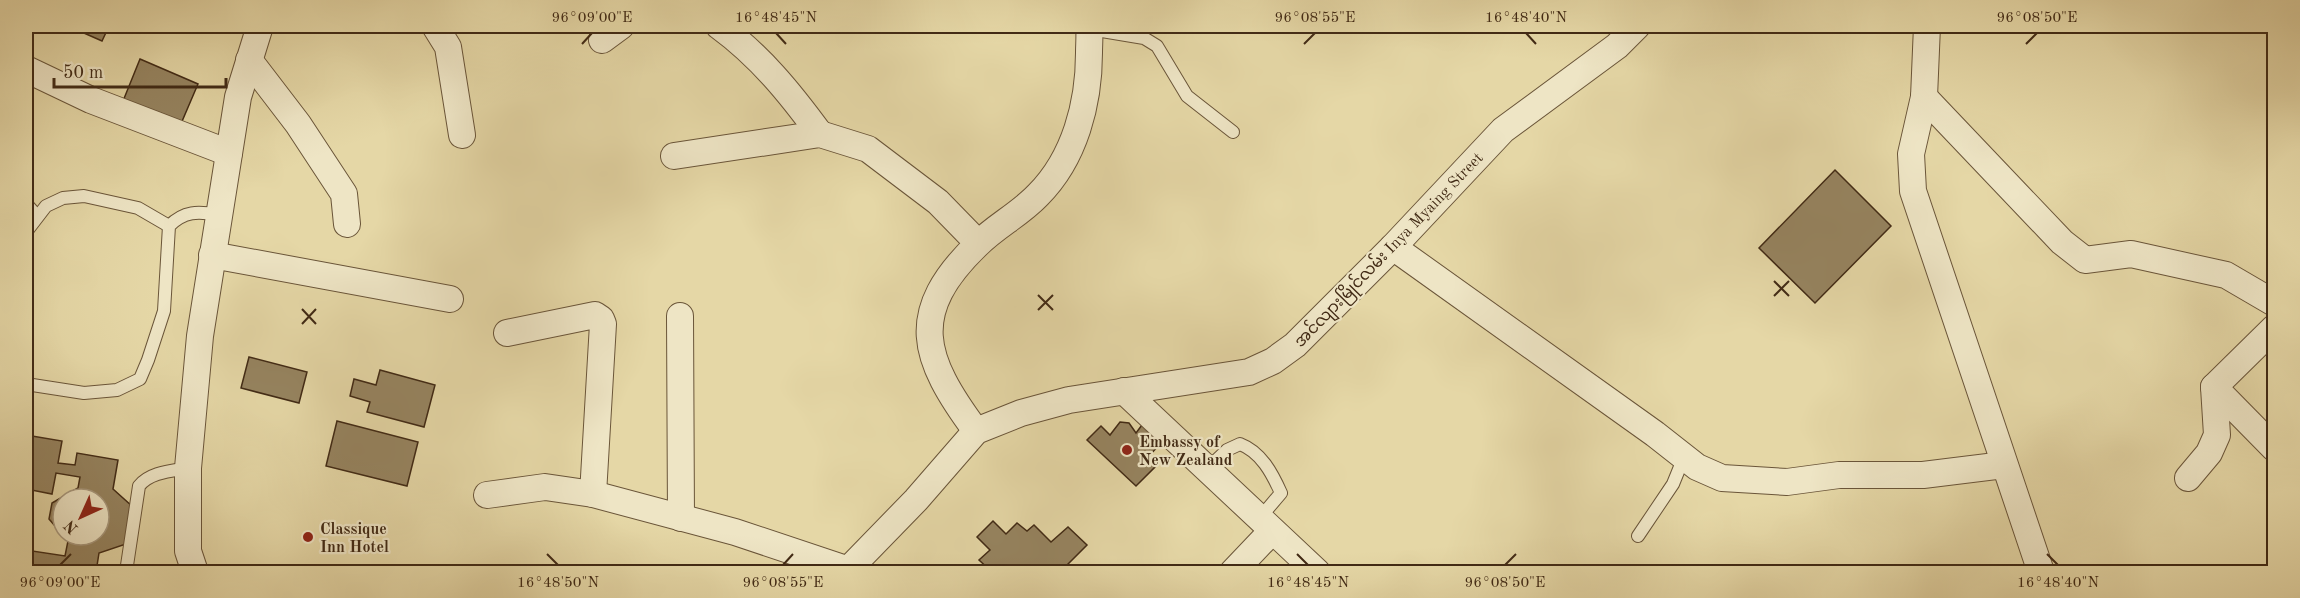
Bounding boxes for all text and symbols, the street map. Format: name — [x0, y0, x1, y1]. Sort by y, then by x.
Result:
text: 96°09'00"E — [552, 11, 632, 26]
text: 16°48'45"N — [735, 11, 817, 26]
text: 96°08'55"E — [1275, 11, 1355, 26]
text: 16°48'40"N — [1485, 11, 1567, 26]
text: 96°08'50"E — [1997, 11, 2077, 26]
scale bar — [54, 51, 226, 89]
text: 50 m — [63, 64, 103, 82]
street label: အင်လျားမြိုင်လမ်း Inya Myaing Street — [1289, 146, 1490, 353]
place label: Embassy of New Zealand — [1139, 435, 1233, 469]
marker: Embassy of New Zealand — [1120, 443, 1134, 457]
north arrow — [51, 487, 111, 547]
text: N — [61, 516, 82, 536]
place label: Classique Inn Hotel — [320, 522, 389, 556]
marker: Classique Inn Hotel — [301, 530, 315, 544]
text: 96°09'00"E — [20, 576, 100, 591]
text: 16°48'50"N — [517, 576, 599, 591]
text: 96°08'55"E — [743, 576, 823, 591]
text: 16°48'45"N — [1267, 576, 1349, 591]
text: 96°08'50"E — [1465, 576, 1545, 591]
text: 16°48'40"N — [2017, 576, 2099, 591]

